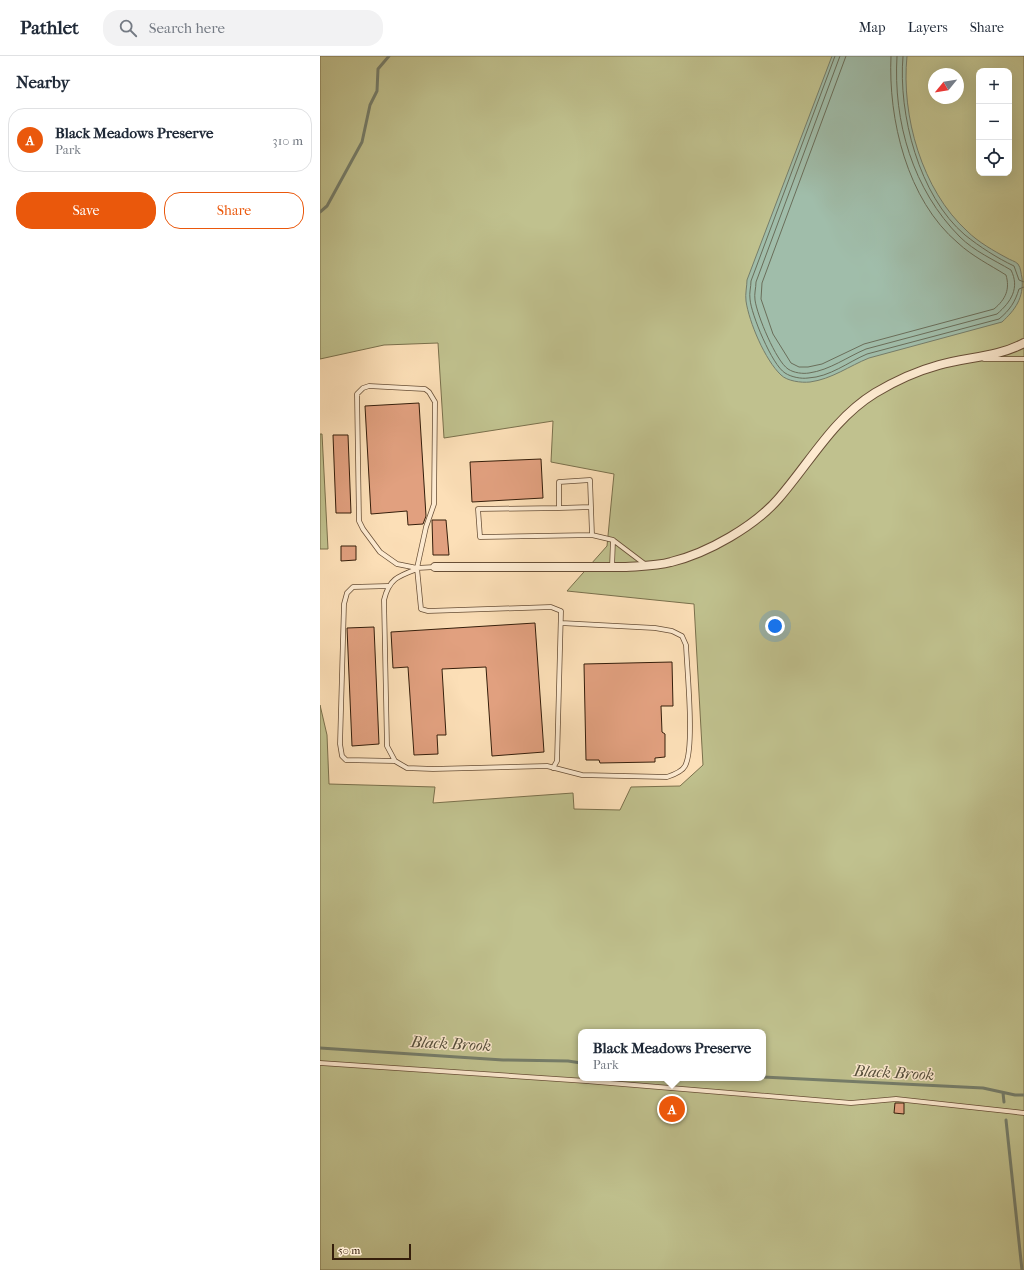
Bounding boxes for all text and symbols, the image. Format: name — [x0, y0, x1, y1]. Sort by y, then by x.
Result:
search box — [103, 10, 383, 46]
text: Pathlet — [20, 17, 79, 39]
icon: search — [117, 17, 139, 39]
text: Search here — [149, 19, 225, 37]
text: Map — [859, 19, 886, 36]
text: Layers — [908, 19, 948, 36]
text: Share — [970, 19, 1004, 36]
north arrow — [928, 68, 964, 104]
map controls — [976, 68, 1012, 176]
button: + — [976, 68, 1012, 104]
text: Nearby — [16, 72, 70, 92]
button: − — [976, 104, 1012, 140]
text: Black Meadows Preserve — [55, 124, 213, 142]
text: A — [26, 133, 34, 148]
text: 310 m — [272, 133, 303, 148]
button: locate — [976, 140, 1012, 176]
text: Park — [55, 142, 81, 157]
button: Save — [16, 192, 156, 229]
button: Share — [164, 192, 304, 229]
your location — [765, 616, 785, 636]
popup — [578, 1029, 766, 1081]
water label: Black Brook — [409, 1032, 492, 1055]
text: Black Meadows Preserve — [593, 1039, 751, 1057]
text: Park — [593, 1057, 619, 1072]
water label: Black Brook — [852, 1061, 935, 1084]
pin: A — [659, 1094, 685, 1124]
scale bar — [332, 1242, 411, 1261]
text: 50 m — [338, 1244, 360, 1257]

